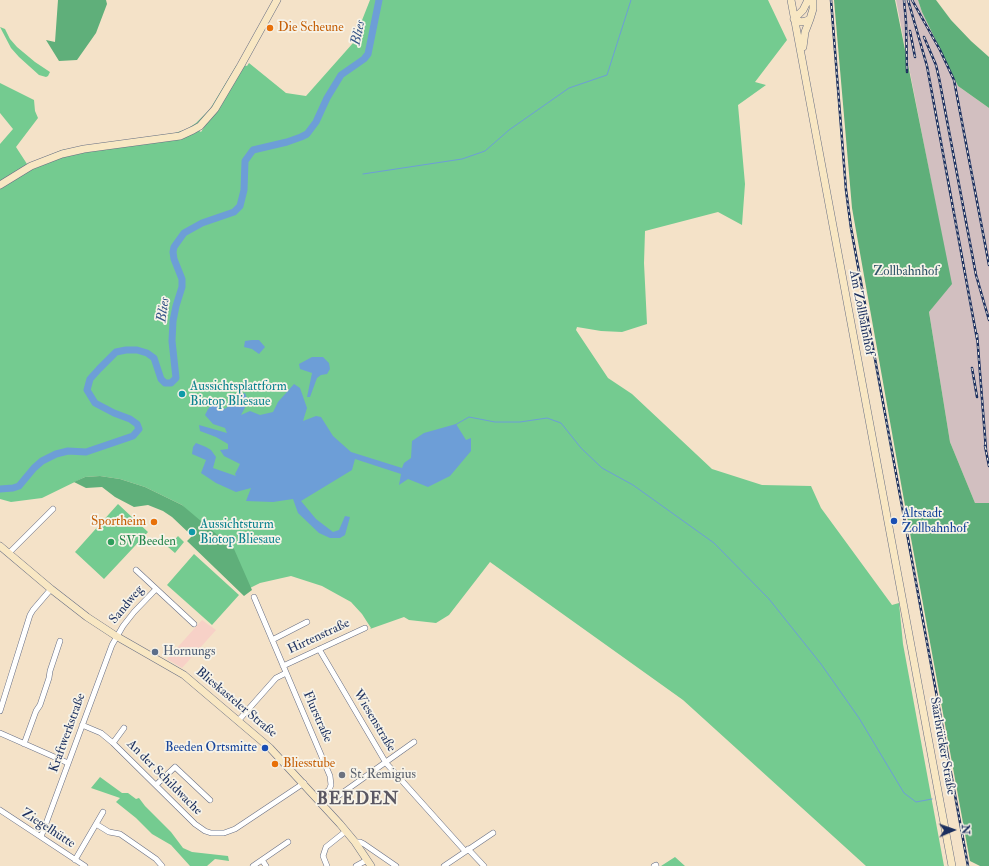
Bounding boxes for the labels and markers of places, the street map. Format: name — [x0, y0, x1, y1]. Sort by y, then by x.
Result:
place label: Die Scheune — [278, 20, 344, 36]
marker: Die Scheune — [265, 23, 275, 33]
place label: Aussichtsplattform Biotop Bliesaue — [190, 379, 287, 410]
marker: Aussichtsplattform Biotop Bliesaue — [177, 389, 187, 399]
place label: Altstadt Zollbahnhof — [902, 506, 967, 537]
place label: Sportheim — [91, 514, 146, 530]
marker: Altstadt Zollbahnhof — [889, 516, 899, 526]
marker: Sportheim — [149, 517, 159, 527]
place label: Aussichtsturm Biotop Bliesaue — [200, 517, 280, 548]
marker: Aussichtsturm Biotop Bliesaue — [187, 527, 197, 537]
place label: SV Beeden — [119, 534, 176, 550]
marker: SV Beeden — [106, 537, 116, 547]
place label: Hornungs — [163, 644, 215, 660]
marker: Hornungs — [150, 647, 160, 657]
place label: Beeden Ortsmitte — [165, 740, 257, 756]
marker: Beeden Ortsmitte — [260, 743, 270, 753]
place label: Bliesstube — [283, 756, 335, 772]
marker: Bliesstube — [270, 759, 280, 769]
place label: St. Remigius — [350, 767, 416, 783]
marker: St. Remigius — [337, 770, 347, 780]

